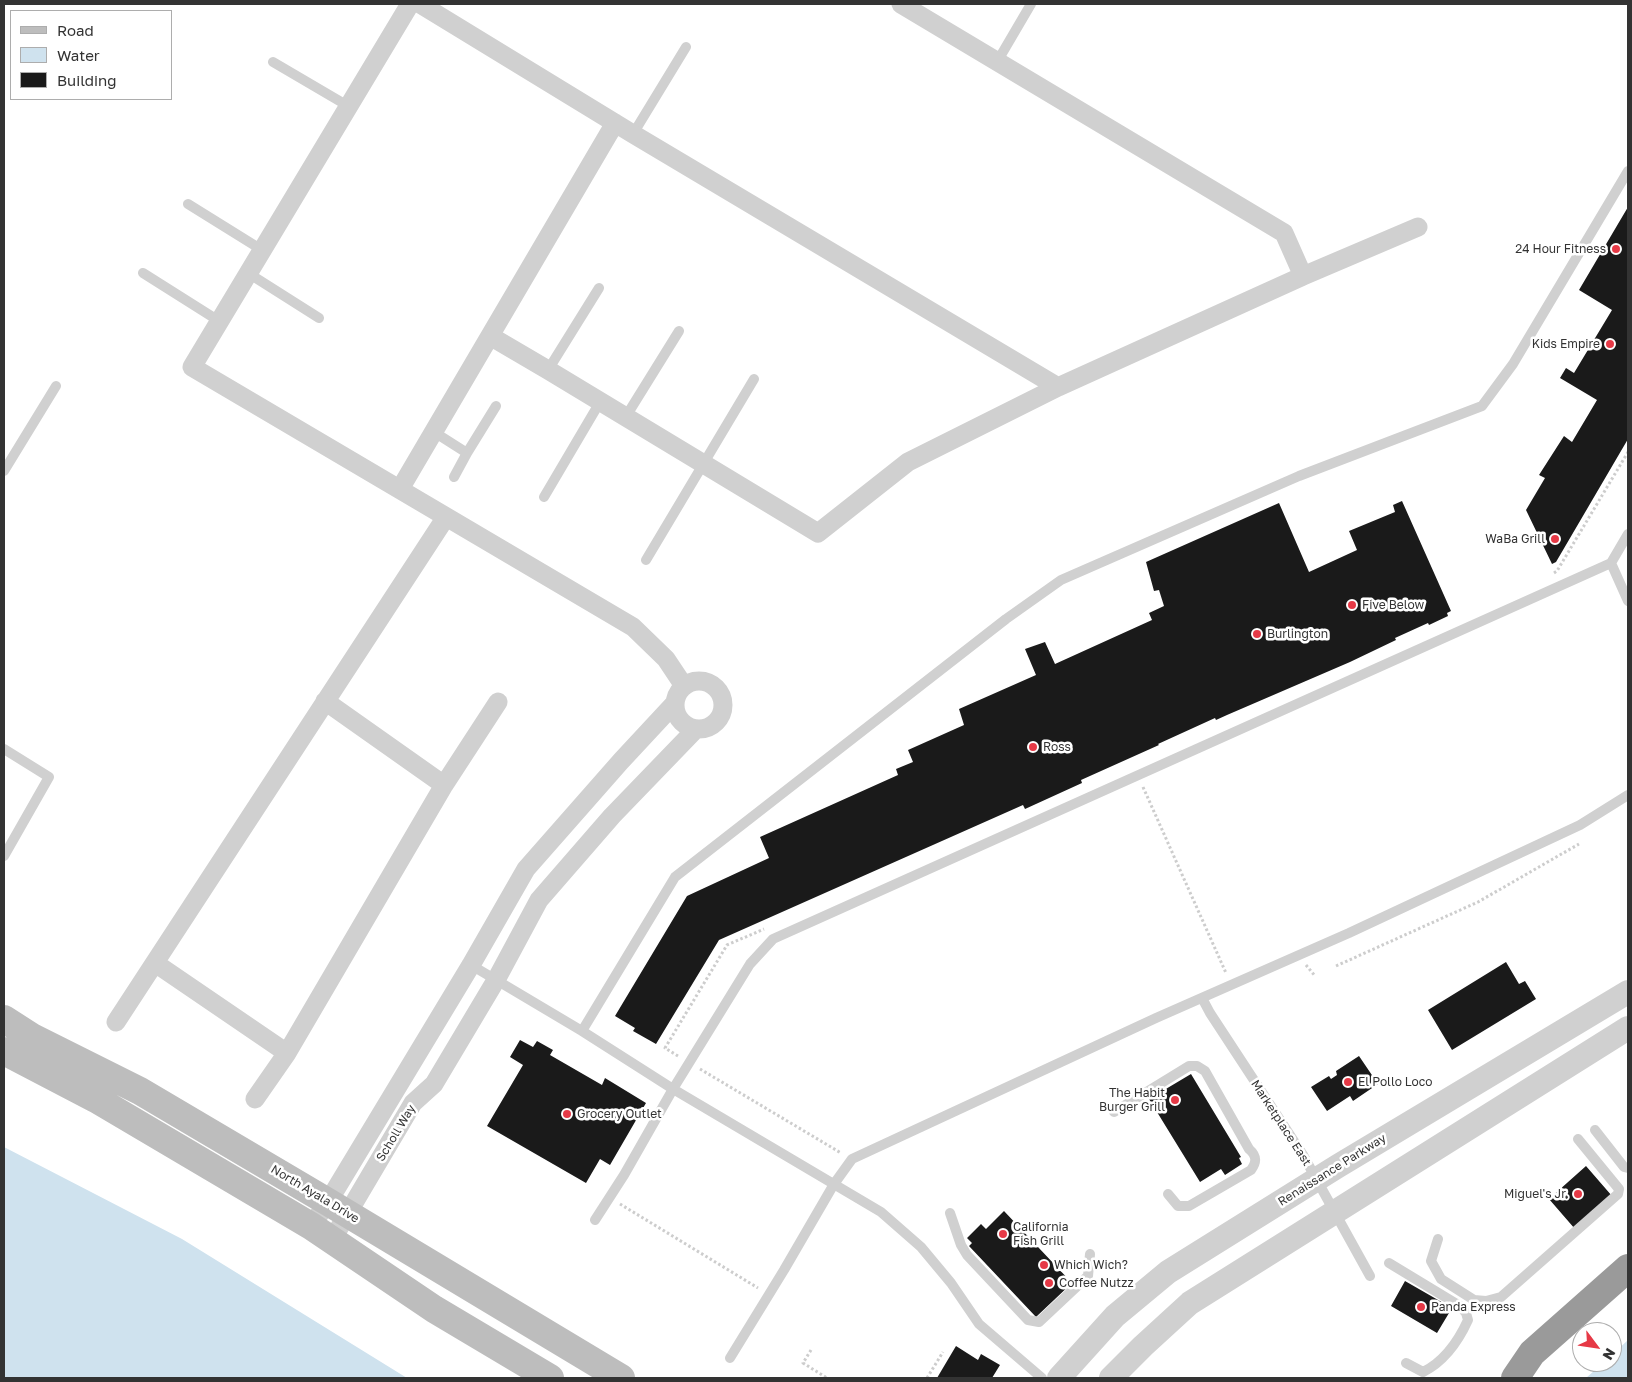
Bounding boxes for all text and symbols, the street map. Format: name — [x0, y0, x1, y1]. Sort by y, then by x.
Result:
legend — [10, 10, 172, 100]
text: Road — [57, 21, 94, 39]
text: Water — [57, 46, 100, 64]
text: Building — [57, 71, 117, 89]
place label: 24 Hour Fitness — [1515, 242, 1606, 256]
marker: 24 Hour Fitness — [1610, 243, 1622, 255]
place label: Kids Empire — [1532, 337, 1600, 351]
marker: Kids Empire — [1604, 338, 1616, 350]
place label: WaBa Grill — [1485, 532, 1545, 546]
marker: WaBa Grill — [1549, 533, 1561, 545]
place label: Five Below — [1362, 598, 1424, 612]
marker: Five Below — [1346, 599, 1358, 611]
place label: Burlington — [1267, 627, 1328, 641]
marker: Burlington — [1251, 628, 1263, 640]
place label: Ross — [1043, 740, 1071, 754]
marker: Ross — [1027, 741, 1039, 753]
place label: El Pollo Loco — [1358, 1075, 1433, 1089]
marker: El Pollo Loco — [1342, 1076, 1354, 1088]
street label: Marketplace East — [1248, 1077, 1314, 1169]
place label: The Habit Burger Grill — [1099, 1086, 1165, 1114]
marker: The Habit Burger Grill — [1169, 1094, 1181, 1106]
street label: Scholl Way — [373, 1102, 419, 1164]
place label: Grocery Outlet — [577, 1107, 662, 1121]
marker: Grocery Outlet — [561, 1108, 573, 1120]
street label: Renaissance Parkway — [1275, 1131, 1389, 1209]
street label: North Ayala Drive — [268, 1162, 362, 1226]
place label: Miguel's Jr. — [1504, 1187, 1568, 1201]
marker: Miguel's Jr. — [1572, 1188, 1584, 1200]
place label: California Fish Grill — [1013, 1220, 1069, 1248]
marker: California Fish Grill — [997, 1228, 1009, 1240]
place label: Which Wich? — [1054, 1258, 1128, 1272]
marker: Which Wich? — [1038, 1259, 1050, 1271]
place label: Coffee Nutzz — [1059, 1276, 1134, 1290]
marker: Coffee Nutzz — [1043, 1277, 1055, 1289]
place label: Panda Express — [1431, 1300, 1516, 1314]
marker: Panda Express — [1415, 1301, 1427, 1313]
north arrow — [1572, 1322, 1622, 1372]
text: N — [1599, 1346, 1619, 1363]

